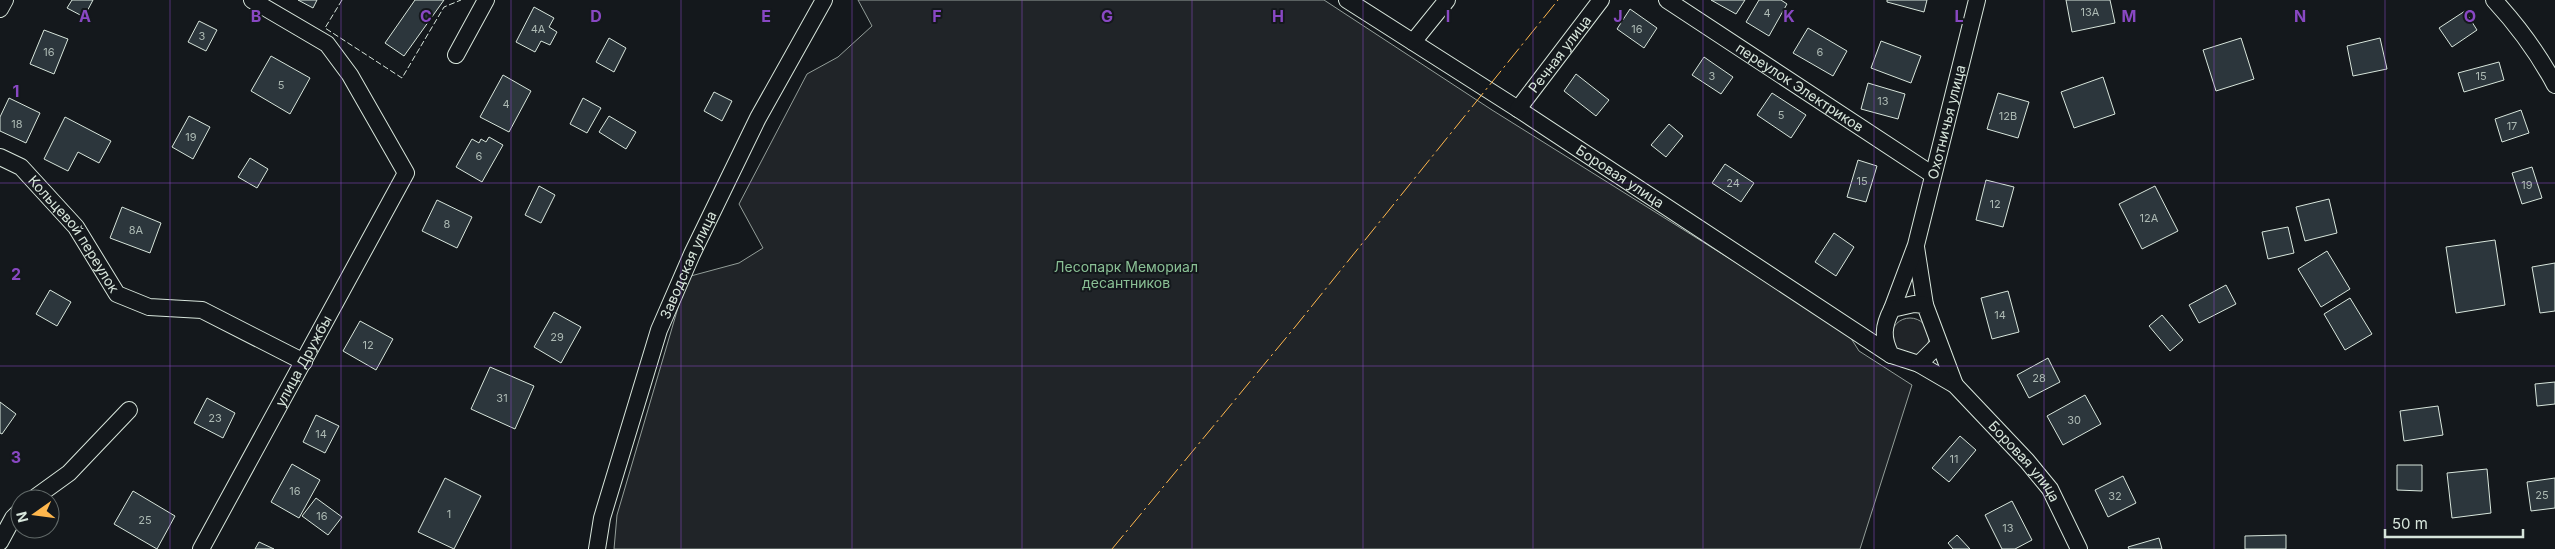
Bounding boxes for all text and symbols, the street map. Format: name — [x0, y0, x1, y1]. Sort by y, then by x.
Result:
house number: 13А — [2081, 5, 2100, 19]
text: A — [79, 6, 91, 26]
text: B — [251, 6, 261, 26]
text: C — [420, 6, 432, 26]
text: D — [590, 6, 602, 26]
text: E — [761, 6, 771, 26]
text: F — [932, 6, 942, 26]
text: G — [1101, 6, 1113, 26]
text: H — [1272, 6, 1284, 26]
text: I — [1446, 6, 1450, 26]
text: J — [1613, 6, 1623, 26]
house number: 4 — [1763, 6, 1771, 20]
text: K — [1783, 6, 1795, 26]
text: L — [1954, 6, 1964, 26]
text: M — [2122, 6, 2136, 26]
text: N — [2294, 6, 2306, 26]
text: O — [2464, 6, 2476, 26]
street label: Речная улица — [1524, 12, 1594, 96]
house number: 4А — [531, 22, 546, 36]
house number: 16 — [1631, 22, 1643, 36]
house number: 3 — [199, 29, 206, 43]
street label: переулок Электриков — [1733, 39, 1867, 135]
house number: 16 — [43, 45, 55, 59]
house number: 6 — [1817, 45, 1824, 59]
street label: Охотничья улица — [1924, 63, 1969, 181]
house number: 3 — [1709, 69, 1716, 83]
house number: 15 — [2475, 69, 2487, 83]
house number: 5 — [278, 78, 285, 92]
text: 1 — [13, 81, 19, 101]
house number: 13 — [1877, 94, 1889, 108]
house number: 4 — [502, 97, 510, 111]
house number: 5 — [1778, 108, 1785, 122]
house number: 12В — [1999, 109, 2017, 123]
house number: 18 — [11, 117, 23, 131]
house number: 17 — [2507, 119, 2517, 133]
house number: 19 — [185, 130, 197, 144]
street label: Боровая улица — [1573, 141, 1667, 211]
house number: 6 — [476, 149, 483, 163]
street label: Кольцевой переулок — [25, 172, 123, 296]
house number: 15 — [1856, 174, 1868, 188]
house number: 24 — [1726, 176, 1740, 190]
house number: 19 — [2521, 178, 2533, 192]
house number: 12 — [1989, 197, 2001, 211]
street label: Заводская улица — [656, 208, 720, 321]
house number: 12А — [2140, 211, 2159, 225]
house number: 8 — [444, 217, 451, 231]
house number: 8А — [129, 223, 144, 237]
park label: Лесопарк Мемориал десантников — [1054, 258, 1198, 291]
text: 2 — [11, 264, 21, 284]
house number: 14 — [1994, 308, 2006, 322]
street label: улица Дружбы — [271, 312, 335, 409]
house number: 29 — [550, 330, 564, 344]
house number: 12 — [362, 338, 374, 352]
house number: 28 — [2032, 371, 2046, 385]
house number: 31 — [496, 391, 508, 405]
house number: 23 — [208, 411, 222, 425]
house number: 30 — [2067, 413, 2081, 427]
street label: Боровая улица — [1985, 417, 2064, 504]
house number: 14 — [315, 427, 327, 441]
text: 3 — [11, 447, 21, 467]
house number: 11 — [1950, 452, 1958, 466]
house number: 16 — [289, 484, 301, 498]
house number: 25 — [2535, 488, 2549, 502]
north arrow — [10, 489, 60, 539]
house number: 32 — [2108, 489, 2122, 503]
scale bar — [2385, 506, 2522, 538]
house number: 1 — [447, 507, 451, 521]
house number: 16 — [316, 509, 328, 523]
text: N — [12, 510, 31, 524]
house number: 25 — [138, 513, 152, 527]
text: 50 m — [2392, 514, 2428, 533]
house number: 13 — [2002, 521, 2014, 535]

